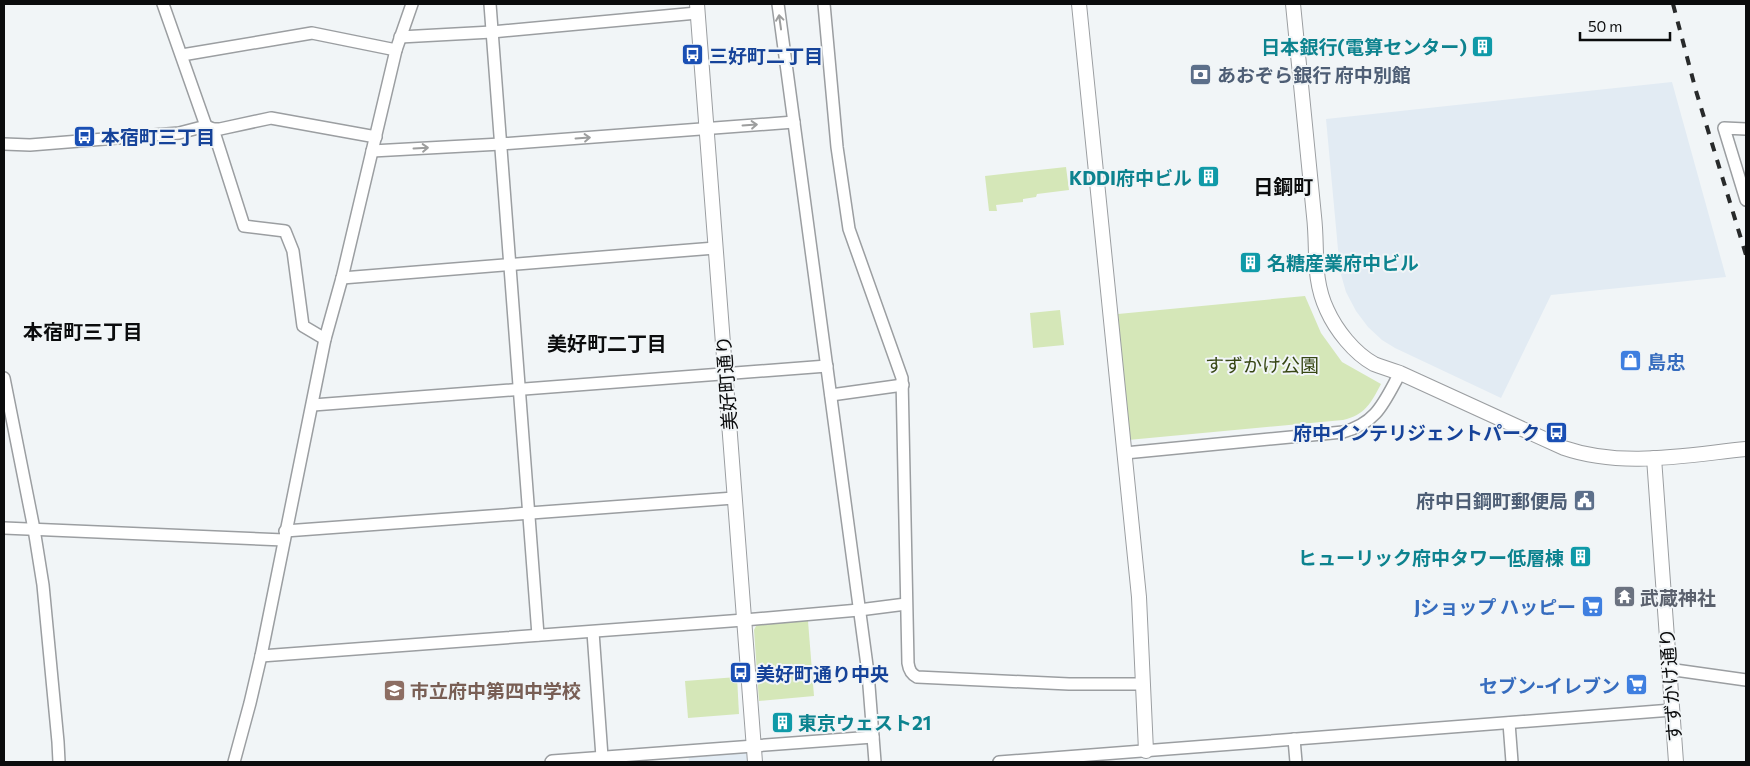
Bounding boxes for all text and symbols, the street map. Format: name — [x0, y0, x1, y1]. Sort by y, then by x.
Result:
scale bar — [1580, 10, 1670, 42]
one-way arrow — [775, 14, 785, 30]
text: 50 m — [1588, 17, 1622, 35]
building icon: 日本銀行(電算センター) — [1471, 34, 1495, 58]
place label: 日本銀行(電算センター) — [1261, 35, 1467, 58]
bus stop icon: 三好町二丁目 — [681, 43, 705, 67]
place label: 三好町二丁目 — [709, 44, 823, 67]
bank icon: あおぞら銀行 府中別館 — [1189, 62, 1213, 86]
place label: あおぞら銀行 府中別館 — [1217, 63, 1411, 86]
one-way arrow — [742, 121, 758, 130]
bus stop icon: 本宿町三丁目 — [73, 124, 97, 148]
place label: 本宿町三丁目 — [101, 125, 215, 148]
one-way arrow — [575, 133, 591, 142]
one-way arrow — [412, 144, 428, 153]
building icon: KDDI府中ビル — [1196, 165, 1220, 189]
place label: KDDI府中ビル — [1069, 166, 1192, 189]
district label: 日鋼町 — [1253, 174, 1313, 198]
building icon: 名糖産業府中ビル — [1239, 250, 1263, 274]
place label: 名糖産業府中ビル — [1267, 251, 1419, 274]
district label: 本宿町三丁目 — [23, 319, 143, 343]
district label: 美好町二丁目 — [547, 331, 667, 355]
street label: 美好町通り — [711, 335, 741, 431]
shop icon: 島忠 — [1619, 349, 1643, 373]
place label: 島忠 — [1647, 350, 1685, 373]
park label: すずかけ公園 — [1205, 353, 1319, 376]
bus stop icon: 府中インテリジェントパーク — [1544, 420, 1568, 444]
place label: 府中インテリジェントパーク — [1293, 421, 1540, 444]
public building icon: 府中日鋼町郵便局 — [1572, 488, 1596, 512]
place label: 府中日鋼町郵便局 — [1416, 489, 1568, 512]
building icon: ヒューリック府中タワー低層棟 — [1568, 545, 1592, 569]
place label: ヒューリック府中タワー低層棟 — [1298, 546, 1564, 569]
temple icon: 武蔵神社 — [1612, 585, 1636, 609]
place label: 武蔵神社 — [1640, 586, 1716, 609]
supermarket icon: Jショップ ハッピー — [1580, 594, 1604, 618]
place label: Jショップ ハッピー — [1414, 595, 1576, 618]
street label: すずかけ通り — [1655, 627, 1685, 743]
bus stop icon: 美好町通り中央 — [728, 661, 752, 685]
place label: 美好町通り中央 — [756, 662, 889, 685]
supermarket icon: セブン-イレブン — [1624, 673, 1648, 697]
place label: セブン-イレブン — [1479, 674, 1620, 697]
school or university icon: 市立府中第四中学校 — [382, 678, 406, 702]
place label: 市立府中第四中学校 — [410, 679, 581, 702]
building icon: 東京ウェスト21 — [770, 710, 794, 734]
place label: 東京ウェスト21 — [798, 711, 931, 734]

